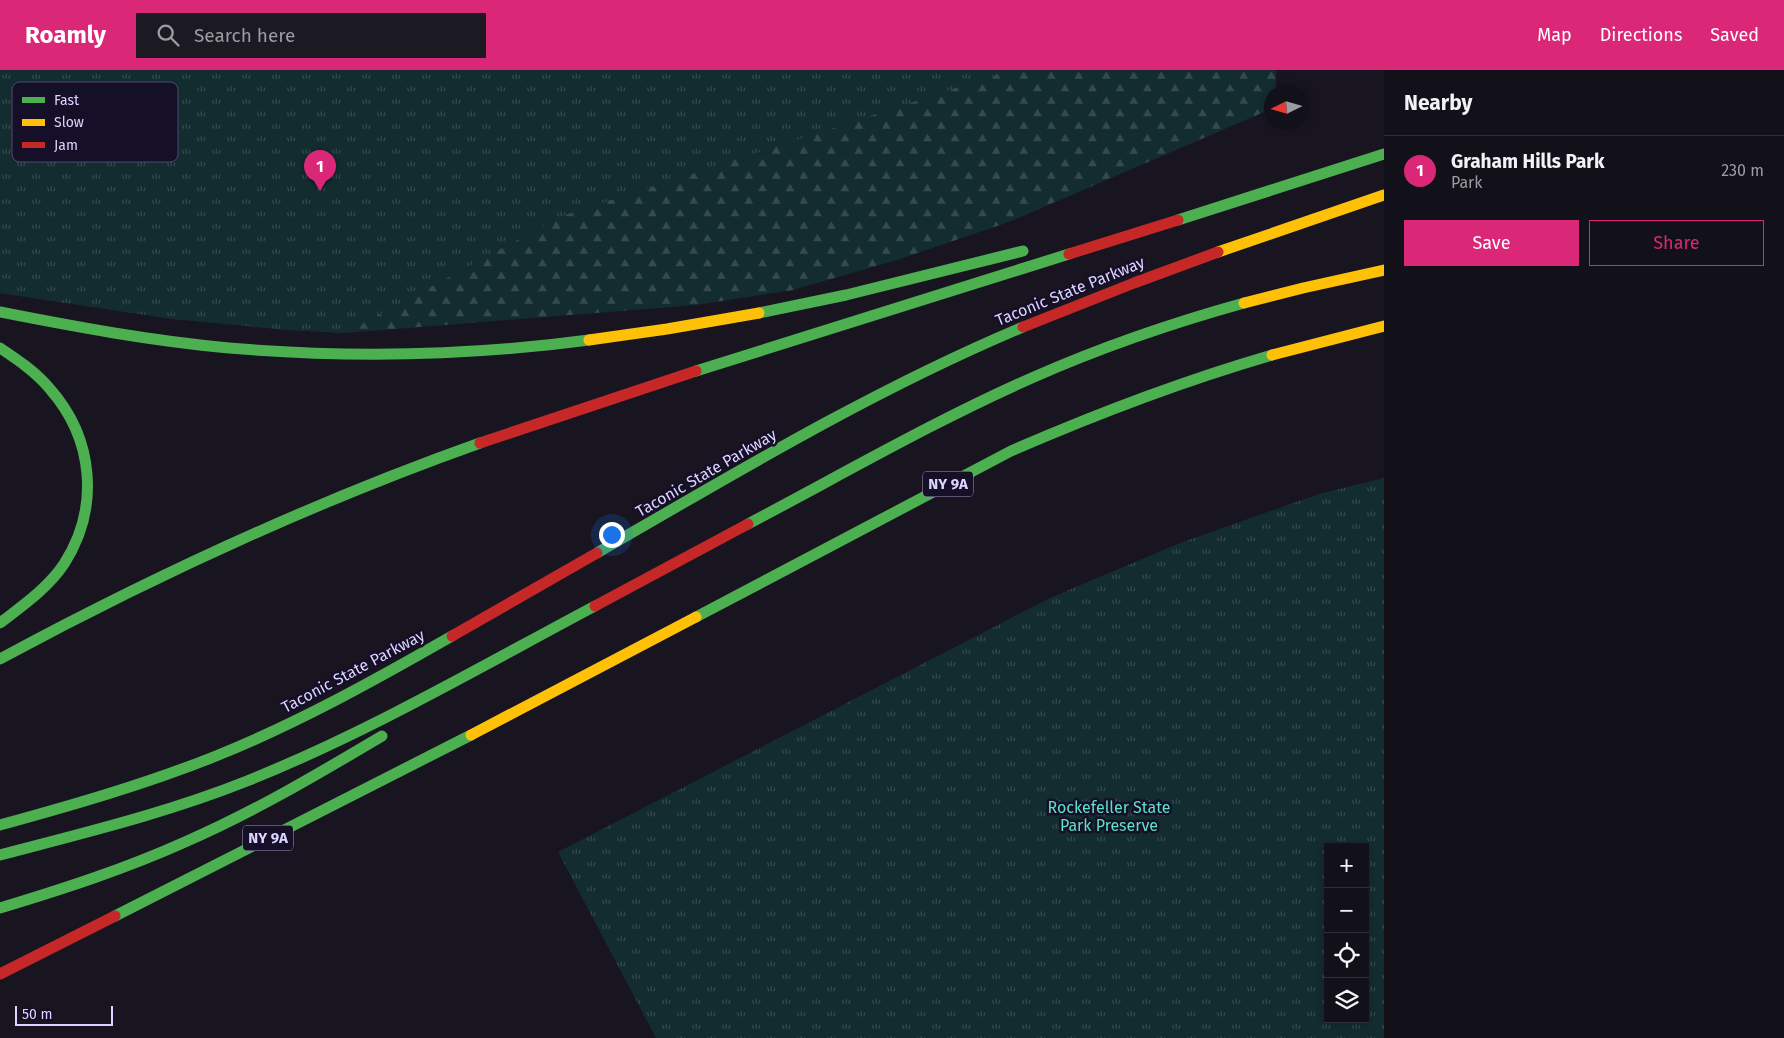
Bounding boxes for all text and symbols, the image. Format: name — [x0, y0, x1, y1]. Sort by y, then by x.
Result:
search box — [136, 13, 486, 58]
text: Roamly — [25, 21, 106, 49]
icon: search — [154, 21, 182, 49]
text: Search here — [194, 24, 295, 47]
text: Map — [1537, 24, 1572, 46]
text: Directions — [1600, 24, 1682, 46]
text: Saved — [1710, 24, 1759, 46]
legend — [12, 82, 178, 162]
north arrow — [1264, 85, 1309, 130]
text: Nearby — [1404, 90, 1472, 116]
text: Fast — [54, 92, 80, 109]
text: Slow — [54, 114, 84, 131]
text: Jam — [54, 137, 78, 154]
pin: 1 — [304, 150, 336, 191]
text: Graham Hills Park — [1451, 150, 1604, 173]
text: 1 — [1416, 161, 1424, 180]
text: 230 m — [1721, 161, 1764, 180]
text: Park — [1451, 173, 1483, 192]
button: Save — [1404, 220, 1579, 266]
button: Share — [1589, 220, 1764, 266]
street label: Taconic State Parkway — [993, 252, 1148, 330]
street label: Taconic State Parkway — [632, 425, 780, 521]
road number: NY 9A — [923, 472, 973, 496]
your location — [599, 522, 625, 548]
street label: Taconic State Parkway — [278, 625, 428, 717]
park label: Rockefeller State Park Preserve — [1048, 798, 1170, 835]
road number: NY 9A — [243, 826, 293, 850]
map controls — [1324, 843, 1369, 1023]
button: + — [1324, 843, 1369, 888]
button: − — [1324, 888, 1369, 933]
button: locate — [1324, 933, 1369, 978]
button: layers — [1324, 978, 1369, 1023]
scale bar — [15, 1003, 112, 1026]
text: 50 m — [22, 1006, 53, 1023]

